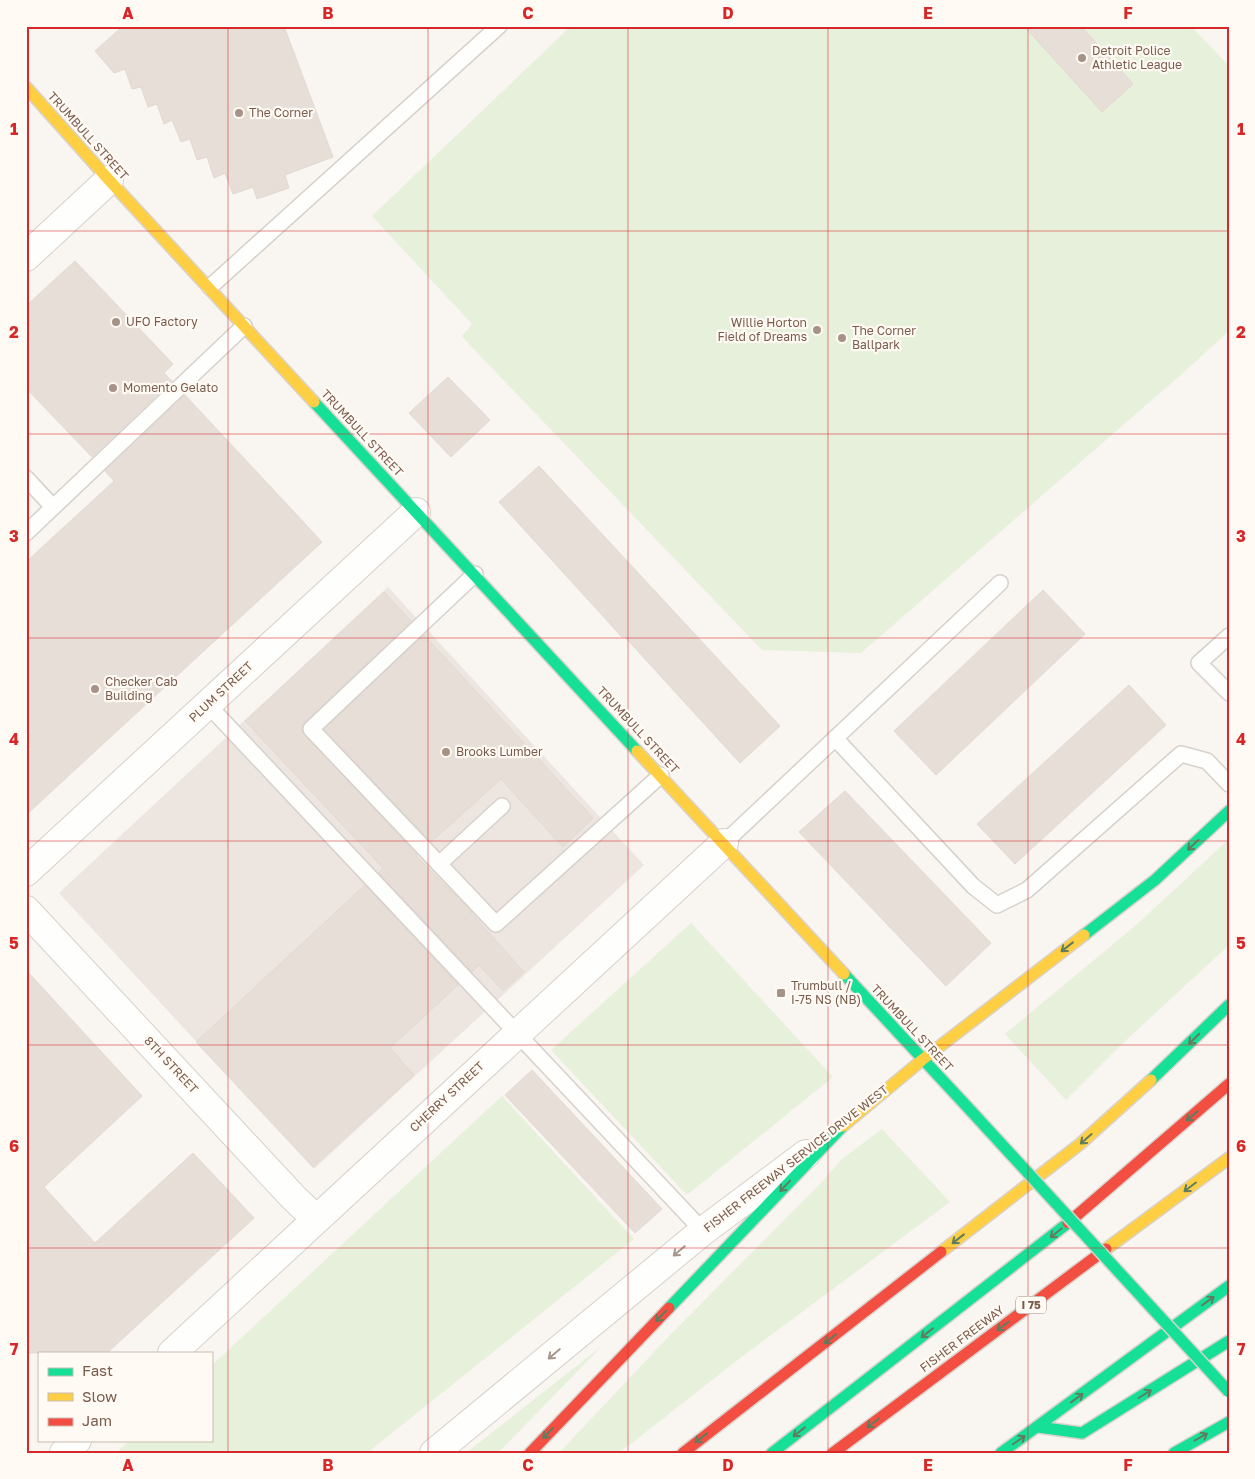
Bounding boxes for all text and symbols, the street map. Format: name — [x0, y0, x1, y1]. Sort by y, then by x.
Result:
text: A — [122, 3, 134, 23]
text: B — [322, 3, 334, 23]
text: C — [522, 3, 534, 23]
text: D — [722, 3, 734, 23]
text: E — [923, 3, 933, 23]
text: F — [1123, 3, 1133, 23]
place label: Detroit Police Athletic League — [1092, 43, 1182, 72]
marker: Detroit Police Athletic League — [1076, 52, 1088, 64]
street label: TRUMBULL STREET — [45, 89, 132, 183]
place label: The Corner — [249, 105, 313, 120]
marker: The Corner — [233, 107, 245, 119]
text: 1 — [10, 119, 18, 139]
text: 1 — [1237, 119, 1245, 139]
place label: UFO Factory — [126, 314, 198, 329]
place label: Willie Horton Field of Dreams — [717, 315, 807, 344]
marker: UFO Factory — [110, 316, 122, 328]
text: 2 — [9, 322, 19, 342]
text: 2 — [1236, 322, 1246, 342]
place label: The Corner Ballpark — [852, 323, 916, 352]
marker: Willie Horton Field of Dreams — [811, 324, 823, 336]
marker: The Corner Ballpark — [836, 332, 848, 344]
place label: Momento Gelato — [123, 380, 218, 395]
marker: Momento Gelato — [107, 382, 119, 394]
street label: TRUMBULL STREET — [318, 386, 407, 480]
text: 3 — [9, 526, 19, 546]
text: 3 — [1236, 526, 1246, 546]
street label: PLUM STREET — [186, 658, 256, 725]
place label: Checker Cab Building — [105, 674, 178, 703]
marker: Checker Cab Building — [89, 683, 101, 695]
street label: TRUMBULL STREET — [594, 683, 683, 777]
text: 4 — [9, 729, 19, 749]
text: 4 — [1236, 729, 1246, 749]
place label: Brooks Lumber — [456, 744, 543, 759]
marker: Brooks Lumber — [440, 746, 452, 758]
one-way arrow — [1187, 839, 1199, 851]
text: 5 — [9, 933, 19, 953]
text: 5 — [1236, 933, 1246, 953]
one-way arrow — [1061, 942, 1074, 953]
place label: Trumbull / I-75 NS (NB) — [791, 978, 861, 1007]
street label: TRUMBULL STREET — [868, 981, 957, 1075]
marker: Trumbull / I-75 NS (NB) — [775, 987, 787, 999]
street label: 8TH STREET — [141, 1033, 202, 1097]
one-way arrow — [1187, 1033, 1200, 1045]
street label: CHERRY STREET — [406, 1058, 488, 1135]
street label: FISHER FREEWAY SERVICE DRIVE WEST — [700, 1081, 891, 1235]
one-way arrow — [1186, 1110, 1199, 1121]
one-way arrow — [1079, 1133, 1092, 1145]
text: 6 — [9, 1136, 19, 1156]
text: 6 — [1236, 1136, 1246, 1156]
one-way arrow — [779, 1180, 791, 1193]
one-way arrow — [1183, 1182, 1197, 1192]
one-way arrow — [1050, 1228, 1063, 1239]
one-way arrow — [952, 1234, 965, 1245]
one-way arrow — [673, 1245, 686, 1256]
road number: I 75 — [1016, 1296, 1046, 1314]
one-way arrow — [1201, 1296, 1214, 1307]
street label: FISHER FREEWAY — [917, 1302, 1007, 1375]
one-way arrow — [655, 1310, 667, 1322]
one-way arrow — [996, 1321, 1010, 1331]
one-way arrow — [921, 1327, 934, 1338]
one-way arrow — [824, 1333, 837, 1344]
text: 7 — [10, 1339, 19, 1359]
text: 7 — [1237, 1339, 1246, 1359]
one-way arrow — [548, 1349, 561, 1360]
legend — [38, 1352, 212, 1442]
text: Fast — [82, 1361, 113, 1379]
text: Slow — [82, 1387, 117, 1405]
one-way arrow — [1137, 1388, 1151, 1398]
one-way arrow — [1070, 1392, 1083, 1403]
text: Jam — [82, 1411, 112, 1429]
one-way arrow — [866, 1418, 880, 1428]
one-way arrow — [792, 1426, 805, 1437]
one-way arrow — [542, 1427, 554, 1440]
one-way arrow — [1194, 1432, 1208, 1442]
one-way arrow — [695, 1433, 708, 1444]
one-way arrow — [1012, 1435, 1026, 1445]
text: A — [122, 1455, 134, 1475]
text: B — [322, 1455, 334, 1475]
text: C — [522, 1455, 534, 1475]
text: D — [722, 1455, 734, 1475]
text: E — [923, 1455, 933, 1475]
text: F — [1123, 1455, 1133, 1475]

